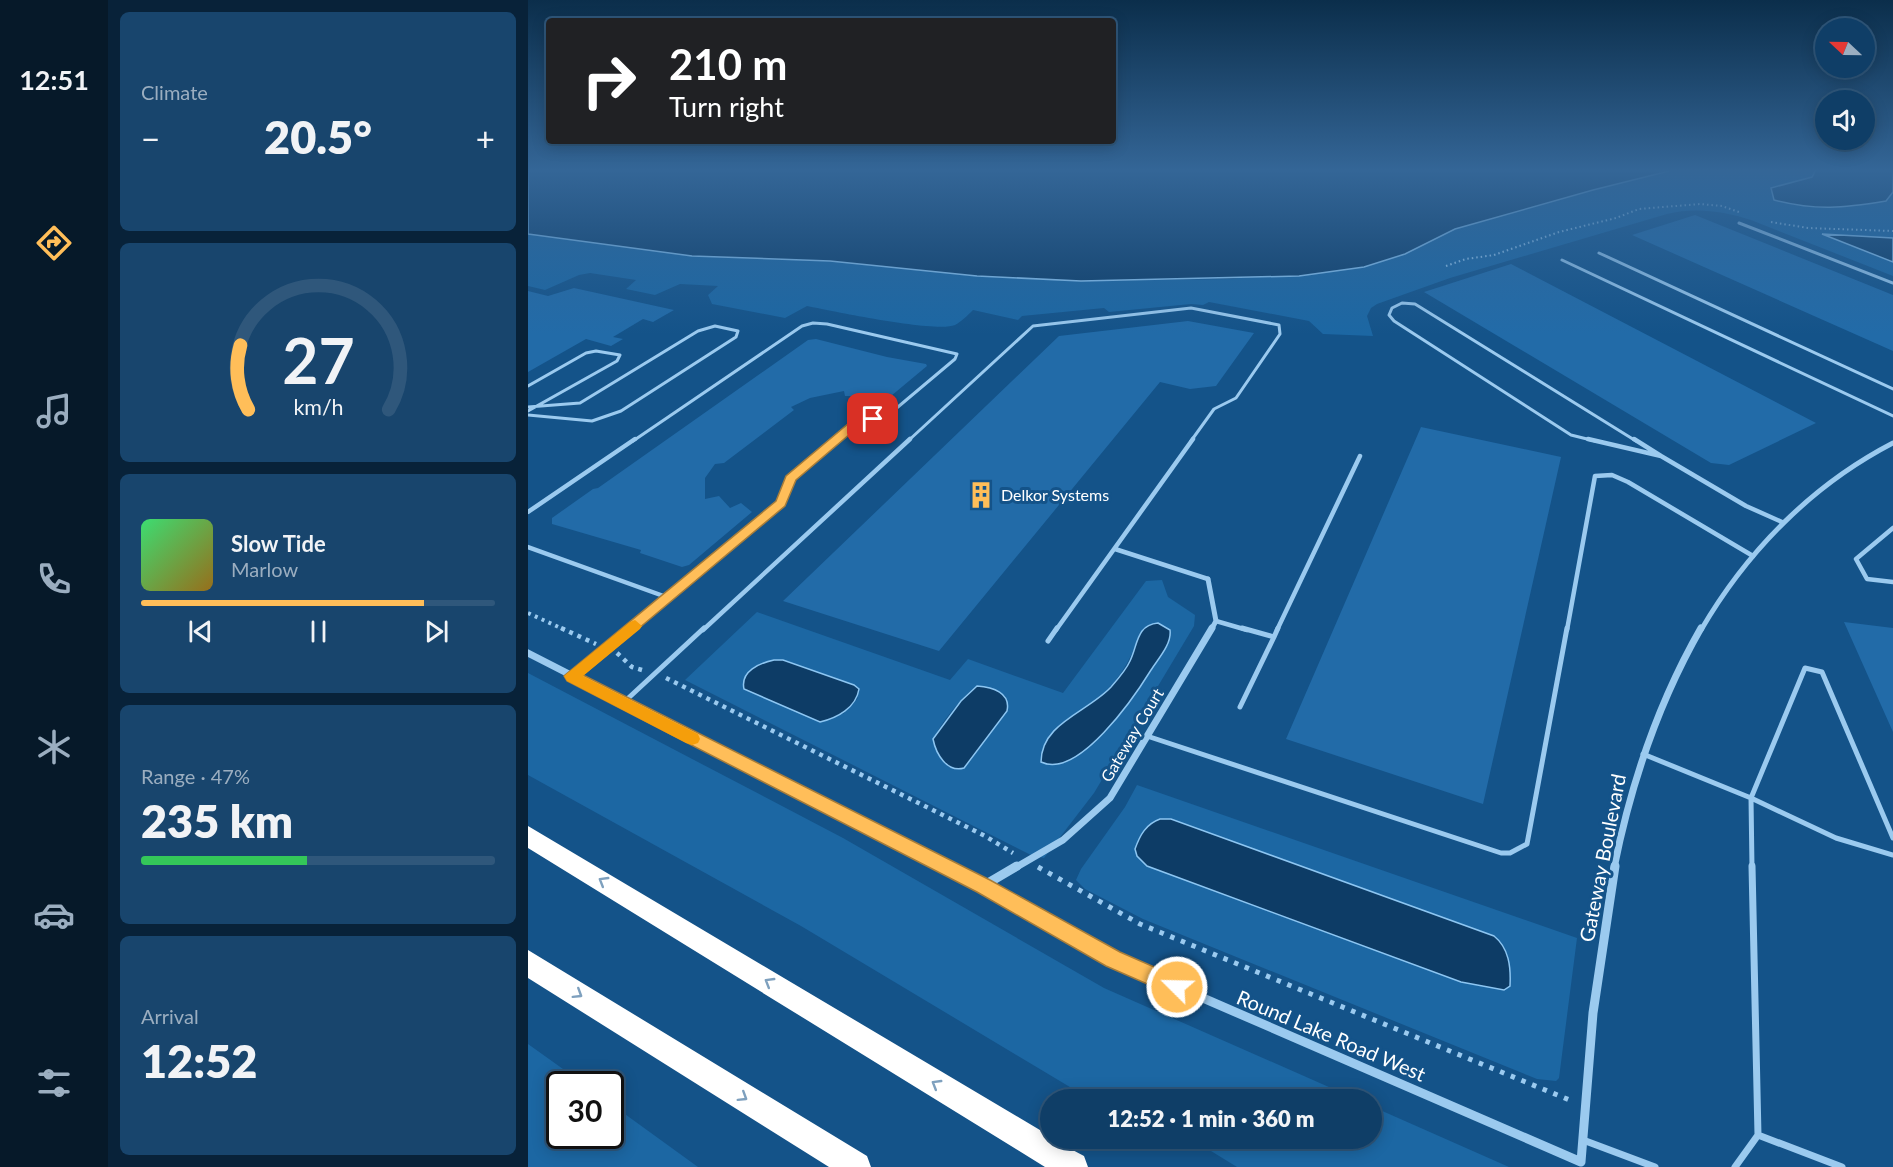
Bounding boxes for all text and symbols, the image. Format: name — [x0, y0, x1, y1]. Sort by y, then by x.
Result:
north arrow — [1815, 18, 1875, 78]
map controls — [1815, 18, 1875, 150]
text: 210 m — [669, 39, 787, 89]
icon: right — [570, 42, 648, 120]
text: 12:51 — [19, 63, 89, 96]
text: Climate — [141, 80, 208, 104]
text: Turn right — [669, 90, 784, 123]
button: sound — [1815, 90, 1875, 150]
text: 20.5° — [264, 110, 372, 164]
text: − — [141, 118, 160, 158]
text: + — [476, 118, 495, 158]
icon: directions — [33, 222, 75, 264]
text: 27 — [282, 322, 354, 397]
icon: music — [33, 390, 75, 432]
pin — [847, 393, 898, 444]
text: km/h — [293, 394, 343, 420]
icon: arrive — [856, 402, 889, 435]
building icon: Delkor Systems — [966, 480, 996, 510]
place label: Delkor Systems — [1001, 485, 1109, 504]
text: Slow Tide — [231, 530, 326, 557]
text: Marlow — [231, 557, 298, 581]
icon: phone — [33, 558, 75, 600]
icon: previous — [184, 615, 217, 648]
icon: pause — [302, 615, 335, 648]
icon: next — [420, 615, 453, 648]
street label: Gateway Court — [1096, 684, 1167, 785]
icon: climate — [33, 726, 75, 768]
text: Range · 47% — [141, 764, 250, 788]
street label: Gateway Boulevard — [1574, 772, 1630, 944]
text: 235 km — [141, 794, 293, 848]
one-way arrow — [599, 877, 609, 889]
icon: car — [33, 894, 75, 936]
position arrow — [1145, 955, 1209, 1019]
one-way arrow — [765, 978, 775, 990]
street label: Round Lake Road West — [1233, 984, 1429, 1086]
one-way arrow — [572, 987, 582, 999]
text: Arrival — [141, 1004, 199, 1028]
text: 12:52 — [141, 1034, 257, 1088]
icon: filters — [33, 1062, 75, 1104]
speed limit sign: 30 — [546, 1071, 624, 1149]
one-way arrow — [932, 1079, 942, 1091]
one-way arrow — [737, 1090, 747, 1102]
text: 12:52 · 1 min · 360 m — [1108, 1105, 1314, 1132]

